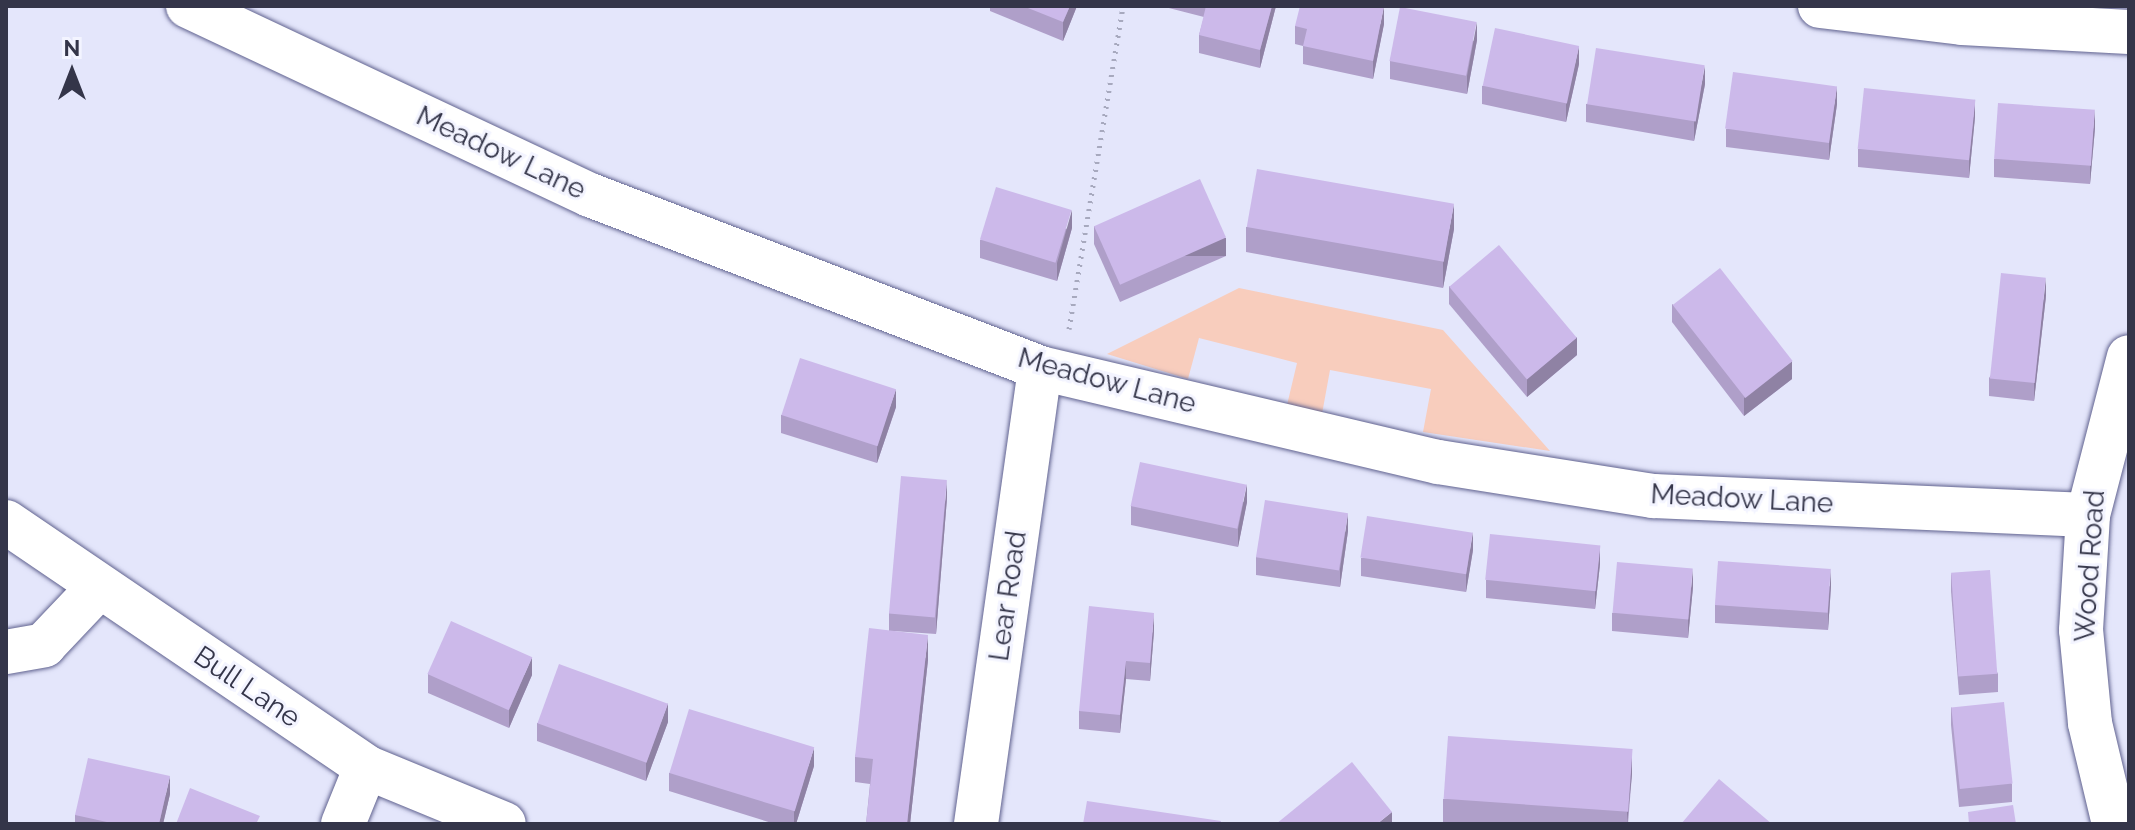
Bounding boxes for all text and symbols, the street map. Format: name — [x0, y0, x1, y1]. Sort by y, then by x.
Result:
north arrow — [32, 32, 112, 112]
text: N — [64, 35, 80, 61]
street label: Meadow Lane — [411, 99, 591, 207]
street label: Meadow Lane — [1014, 341, 1200, 421]
street label: Meadow Lane — [1649, 477, 1835, 521]
street label: Wood Road — [2068, 489, 2112, 643]
street label: Lear Road — [982, 528, 1034, 664]
street label: Bull Lane — [187, 639, 307, 735]

